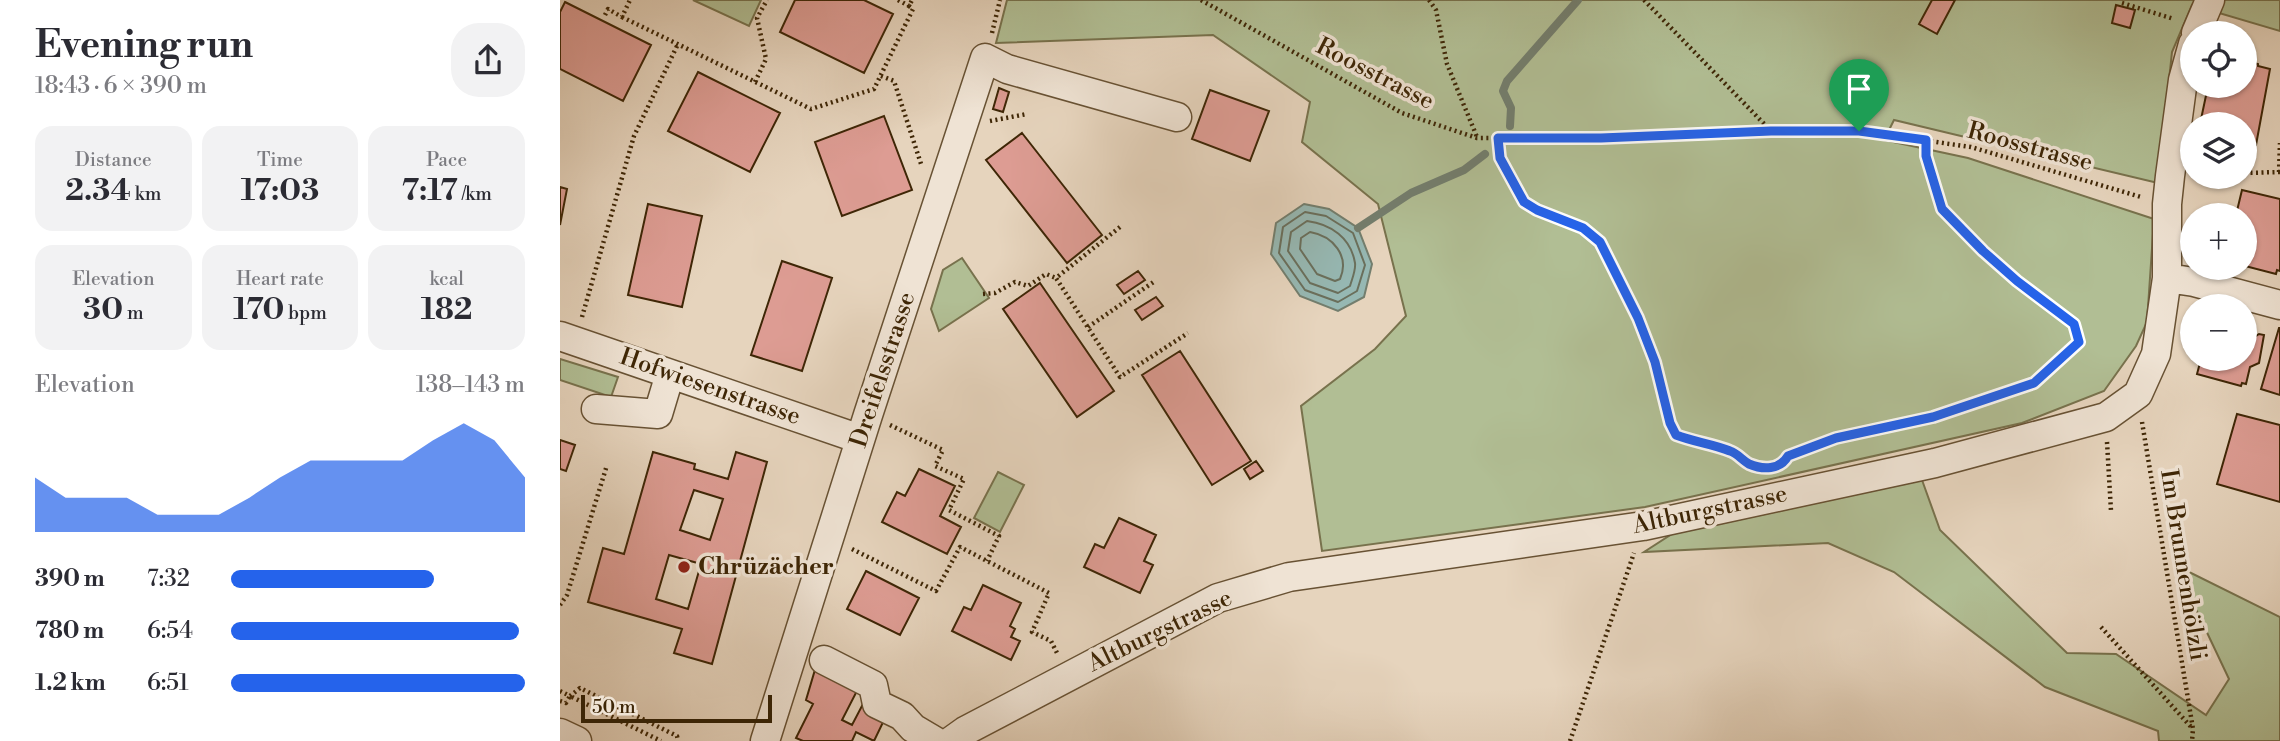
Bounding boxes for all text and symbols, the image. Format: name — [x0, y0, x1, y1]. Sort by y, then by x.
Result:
map controls — [2180, 21, 2257, 371]
button: locate — [2180, 21, 2257, 98]
text: Evening run — [35, 22, 253, 69]
button: share — [451, 23, 525, 97]
street label: Roosstrasse — [1311, 31, 1439, 117]
pin — [1829, 59, 1889, 131]
icon: arrive — [1840, 70, 1878, 108]
text: 18:43 · 6 × 390 m — [35, 72, 207, 100]
button: layers — [2180, 112, 2257, 189]
street label: Roosstrasse — [1964, 116, 2096, 178]
text: Distance — [75, 148, 152, 172]
text: Time — [257, 148, 303, 172]
text: Pace — [426, 148, 467, 172]
text: 2.34 — [65, 172, 131, 210]
text: 17:03 — [241, 172, 319, 210]
text: 7:17 — [402, 172, 458, 210]
text: km — [131, 182, 161, 206]
text: /km — [458, 182, 492, 206]
button: + — [2180, 203, 2257, 280]
text: Elevation — [72, 267, 154, 291]
text: Heart rate — [236, 267, 324, 291]
text: kcal — [429, 267, 464, 291]
street label: Dreifelsstrasse — [844, 289, 922, 451]
text: 30 — [83, 291, 123, 329]
text: 170 — [233, 291, 284, 329]
text: 182 — [421, 291, 473, 329]
button: − — [2180, 294, 2257, 371]
text: m — [123, 301, 144, 325]
text: bpm — [284, 301, 327, 325]
street label: Hofwiesenstrasse — [616, 342, 804, 432]
text: Elevation — [35, 371, 135, 399]
text: 138–143 m — [416, 371, 525, 399]
street label: Im Brunnenhölzli — [2153, 467, 2213, 663]
street label: Altburgstrasse — [1629, 479, 1790, 541]
place label: Chrüzächer — [698, 552, 834, 582]
marker: Chrüzächer — [676, 559, 692, 575]
text: 390 m — [35, 565, 105, 593]
text: 7:32 — [147, 565, 190, 593]
street label: Altburgstrasse — [1082, 583, 1237, 679]
text: 780 m — [35, 617, 104, 645]
text: 6:54 — [147, 617, 193, 645]
text: 1.2 km — [35, 669, 106, 697]
text: 6:51 — [147, 669, 189, 697]
scale bar — [581, 692, 772, 724]
text: 50 m — [592, 695, 636, 719]

